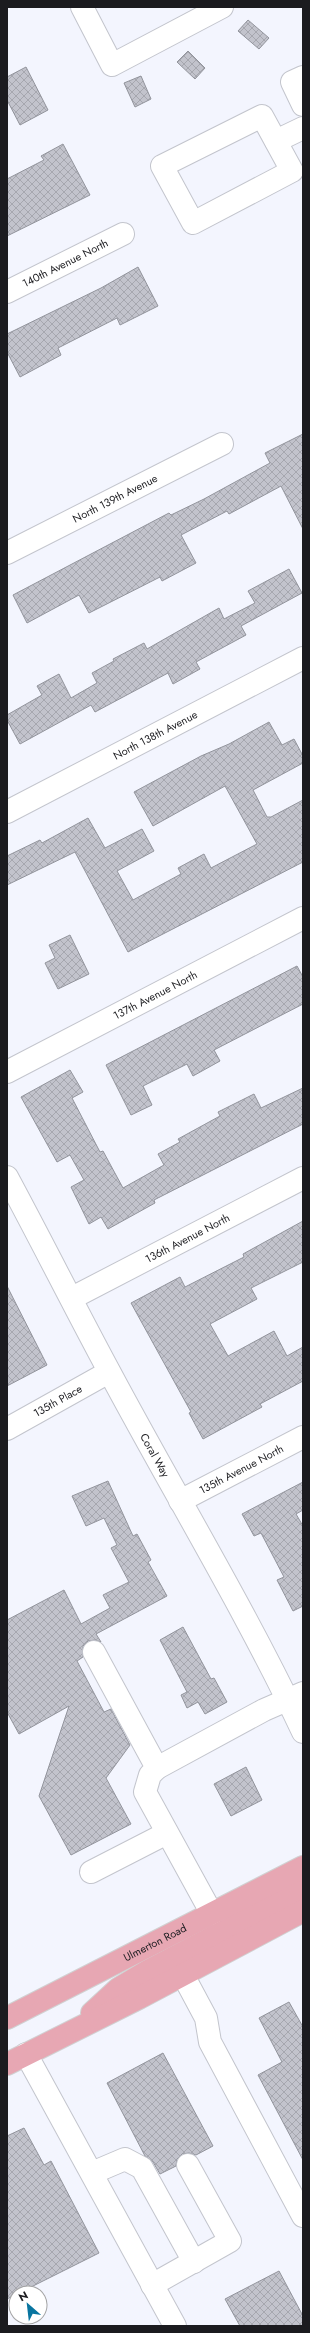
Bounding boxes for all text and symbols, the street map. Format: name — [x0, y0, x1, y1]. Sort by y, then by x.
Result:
street label: 140th Avenue North — [19, 235, 111, 291]
street label: North 139th Avenue — [70, 470, 160, 527]
street label: North 138th Avenue — [110, 706, 200, 764]
street label: 137th Avenue North — [110, 966, 200, 1023]
street label: 136th Avenue North — [142, 1209, 233, 1267]
street label: 135th Place — [30, 1380, 85, 1421]
street label: Coral Way — [136, 1430, 174, 1480]
street label: 135th Avenue North — [196, 1441, 286, 1498]
street label: Ulmerton Road — [121, 1920, 189, 1965]
north arrow — [8, 2285, 48, 2325]
text: N — [16, 2287, 31, 2305]

